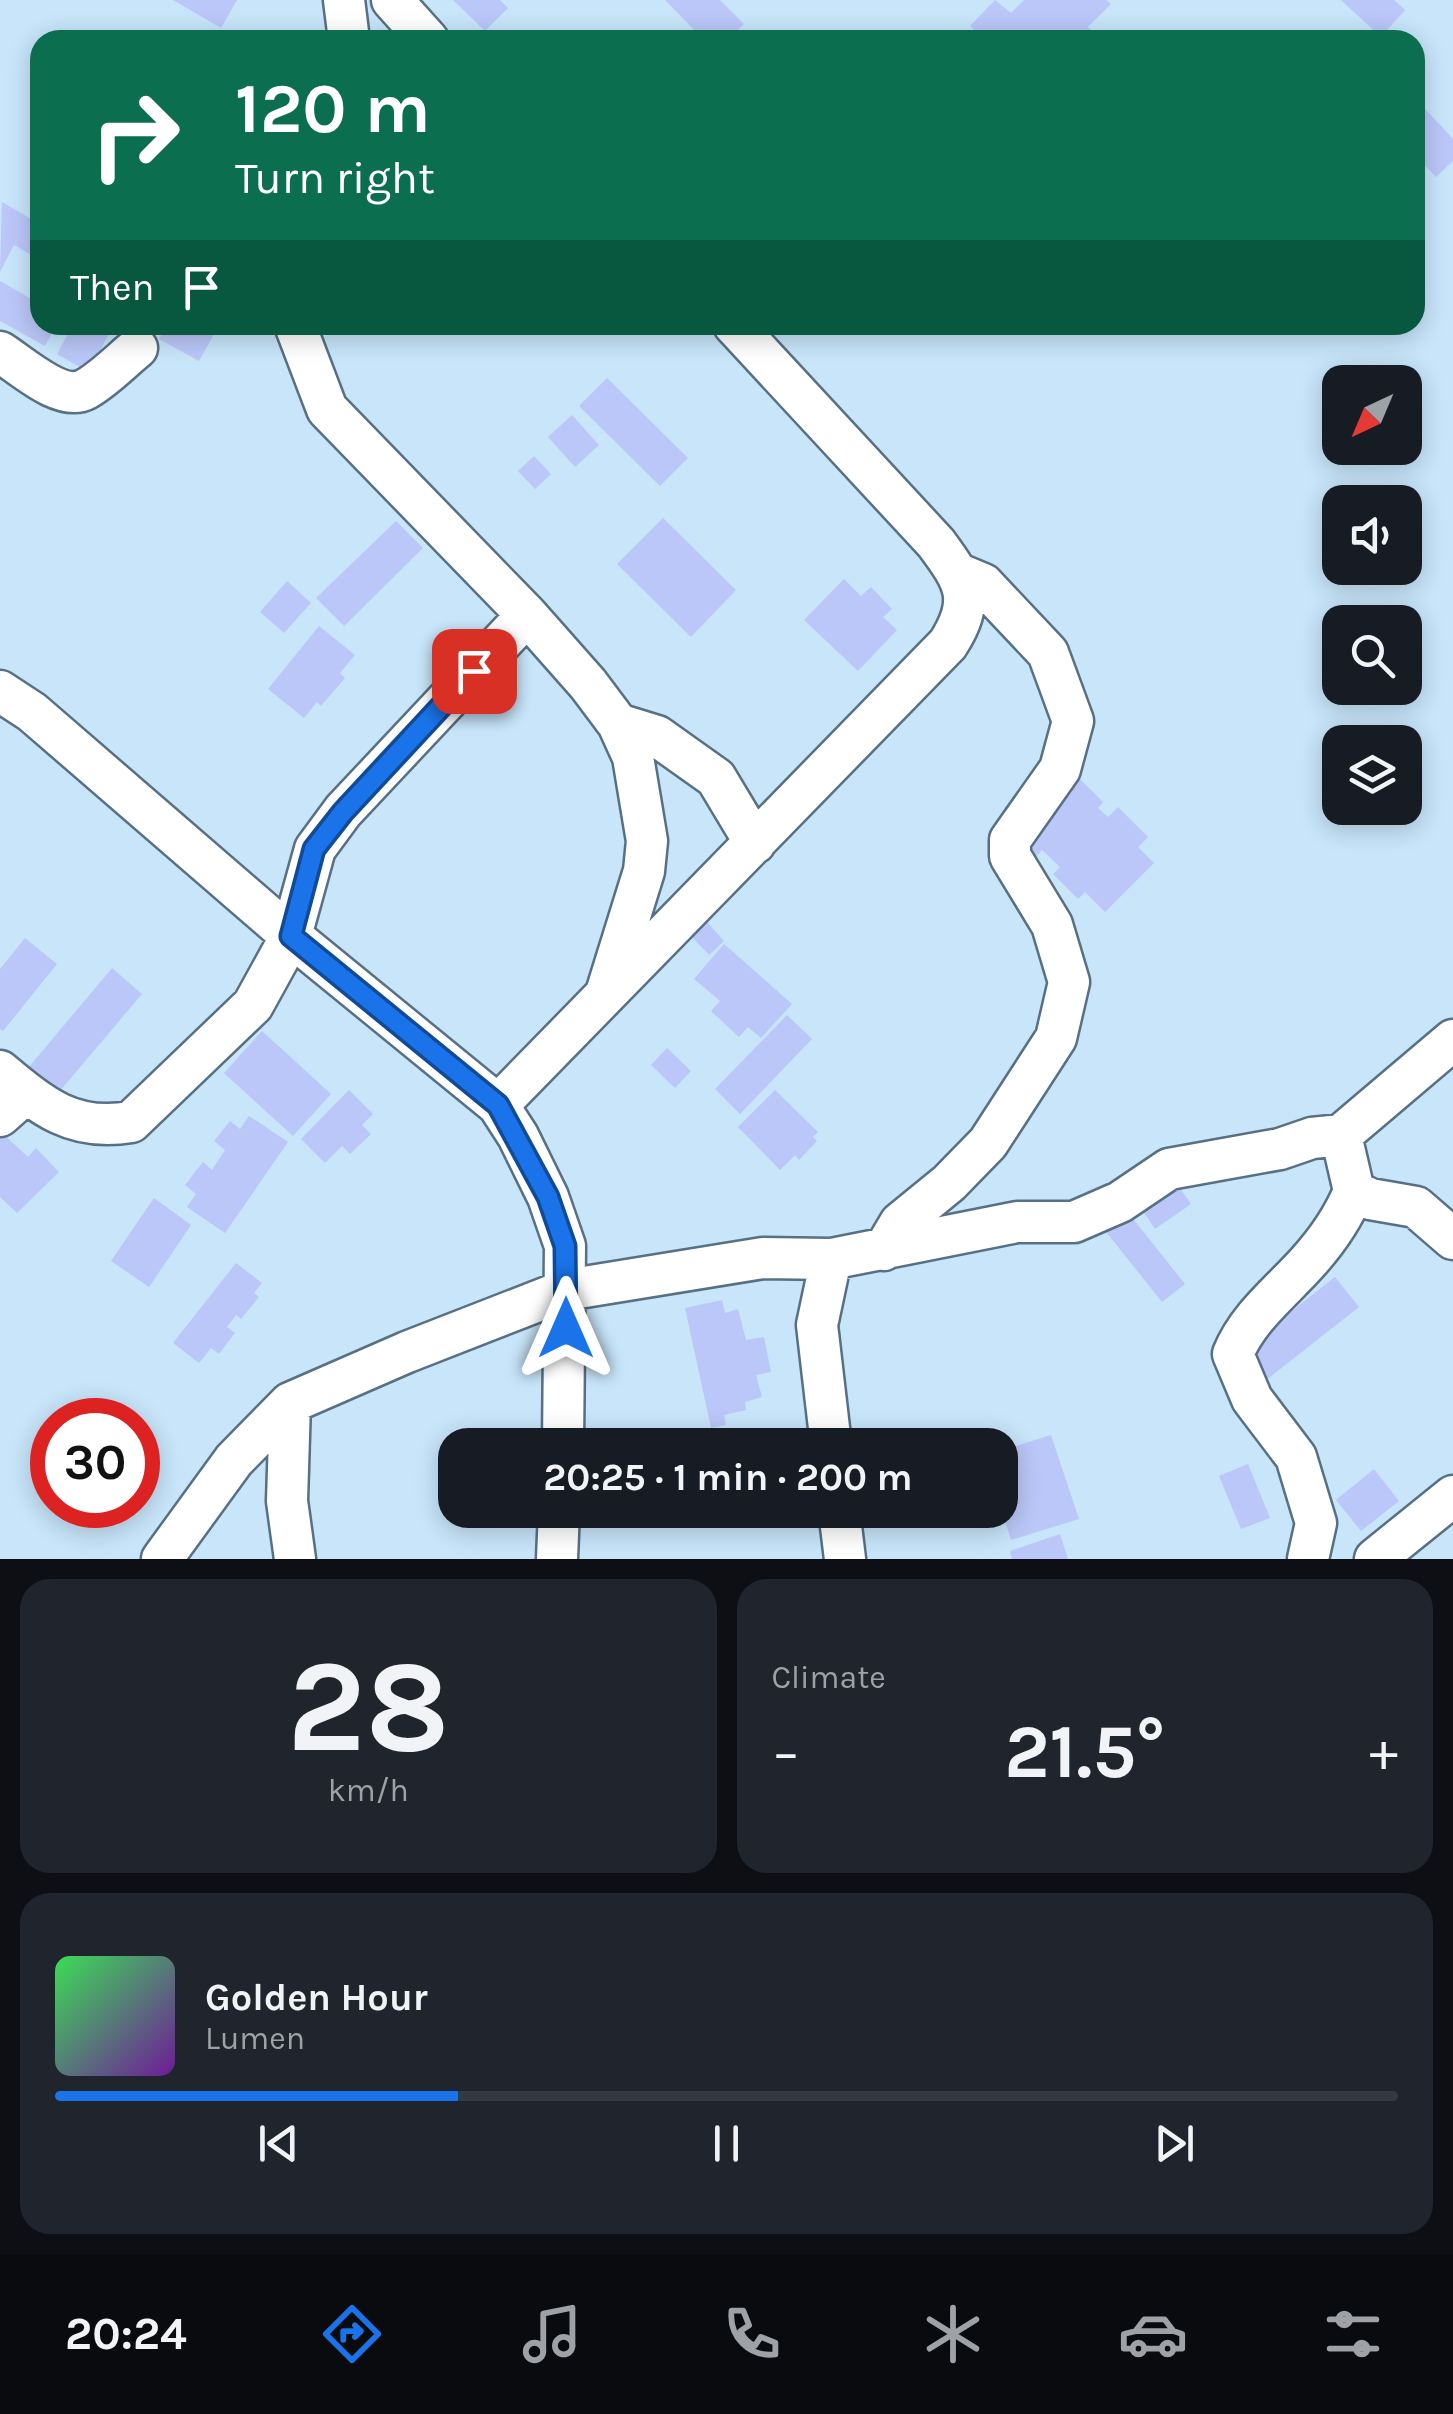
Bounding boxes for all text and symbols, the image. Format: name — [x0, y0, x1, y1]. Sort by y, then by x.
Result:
text: 120 m — [235, 68, 431, 150]
icon: right — [70, 70, 200, 200]
text: Turn right — [235, 152, 435, 204]
icon: arrive — [174, 260, 229, 315]
text: Then — [70, 265, 154, 310]
north arrow — [1322, 365, 1422, 465]
map controls — [1322, 365, 1422, 825]
button: sound — [1322, 485, 1422, 585]
button: search — [1322, 605, 1422, 705]
pin — [432, 629, 517, 714]
icon: arrive — [447, 644, 502, 699]
button: layers — [1322, 725, 1422, 825]
position arrow — [514, 1276, 618, 1380]
speed limit sign: 30 — [30, 1398, 160, 1528]
text: 20:25 · 1 min · 200 m — [543, 1455, 913, 1500]
text: 28 — [287, 1631, 450, 1783]
text: Climate — [772, 1659, 886, 1696]
text: 21.5° — [1004, 1708, 1165, 1796]
text: − — [772, 1720, 800, 1784]
text: + — [1369, 1720, 1398, 1784]
text: km/h — [328, 1772, 409, 1809]
text: Golden Hour — [205, 1975, 428, 2020]
text: Lumen — [205, 2020, 305, 2057]
icon: previous — [251, 2116, 306, 2171]
icon: pause — [699, 2116, 754, 2171]
icon: next — [1147, 2116, 1202, 2171]
icon: directions — [317, 2299, 387, 2369]
icon: music — [517, 2299, 587, 2369]
icon: phone — [717, 2299, 787, 2369]
icon: climate — [918, 2299, 988, 2369]
icon: car — [1118, 2299, 1188, 2369]
icon: filters — [1318, 2299, 1388, 2369]
text: 20:24 — [65, 2308, 187, 2360]

